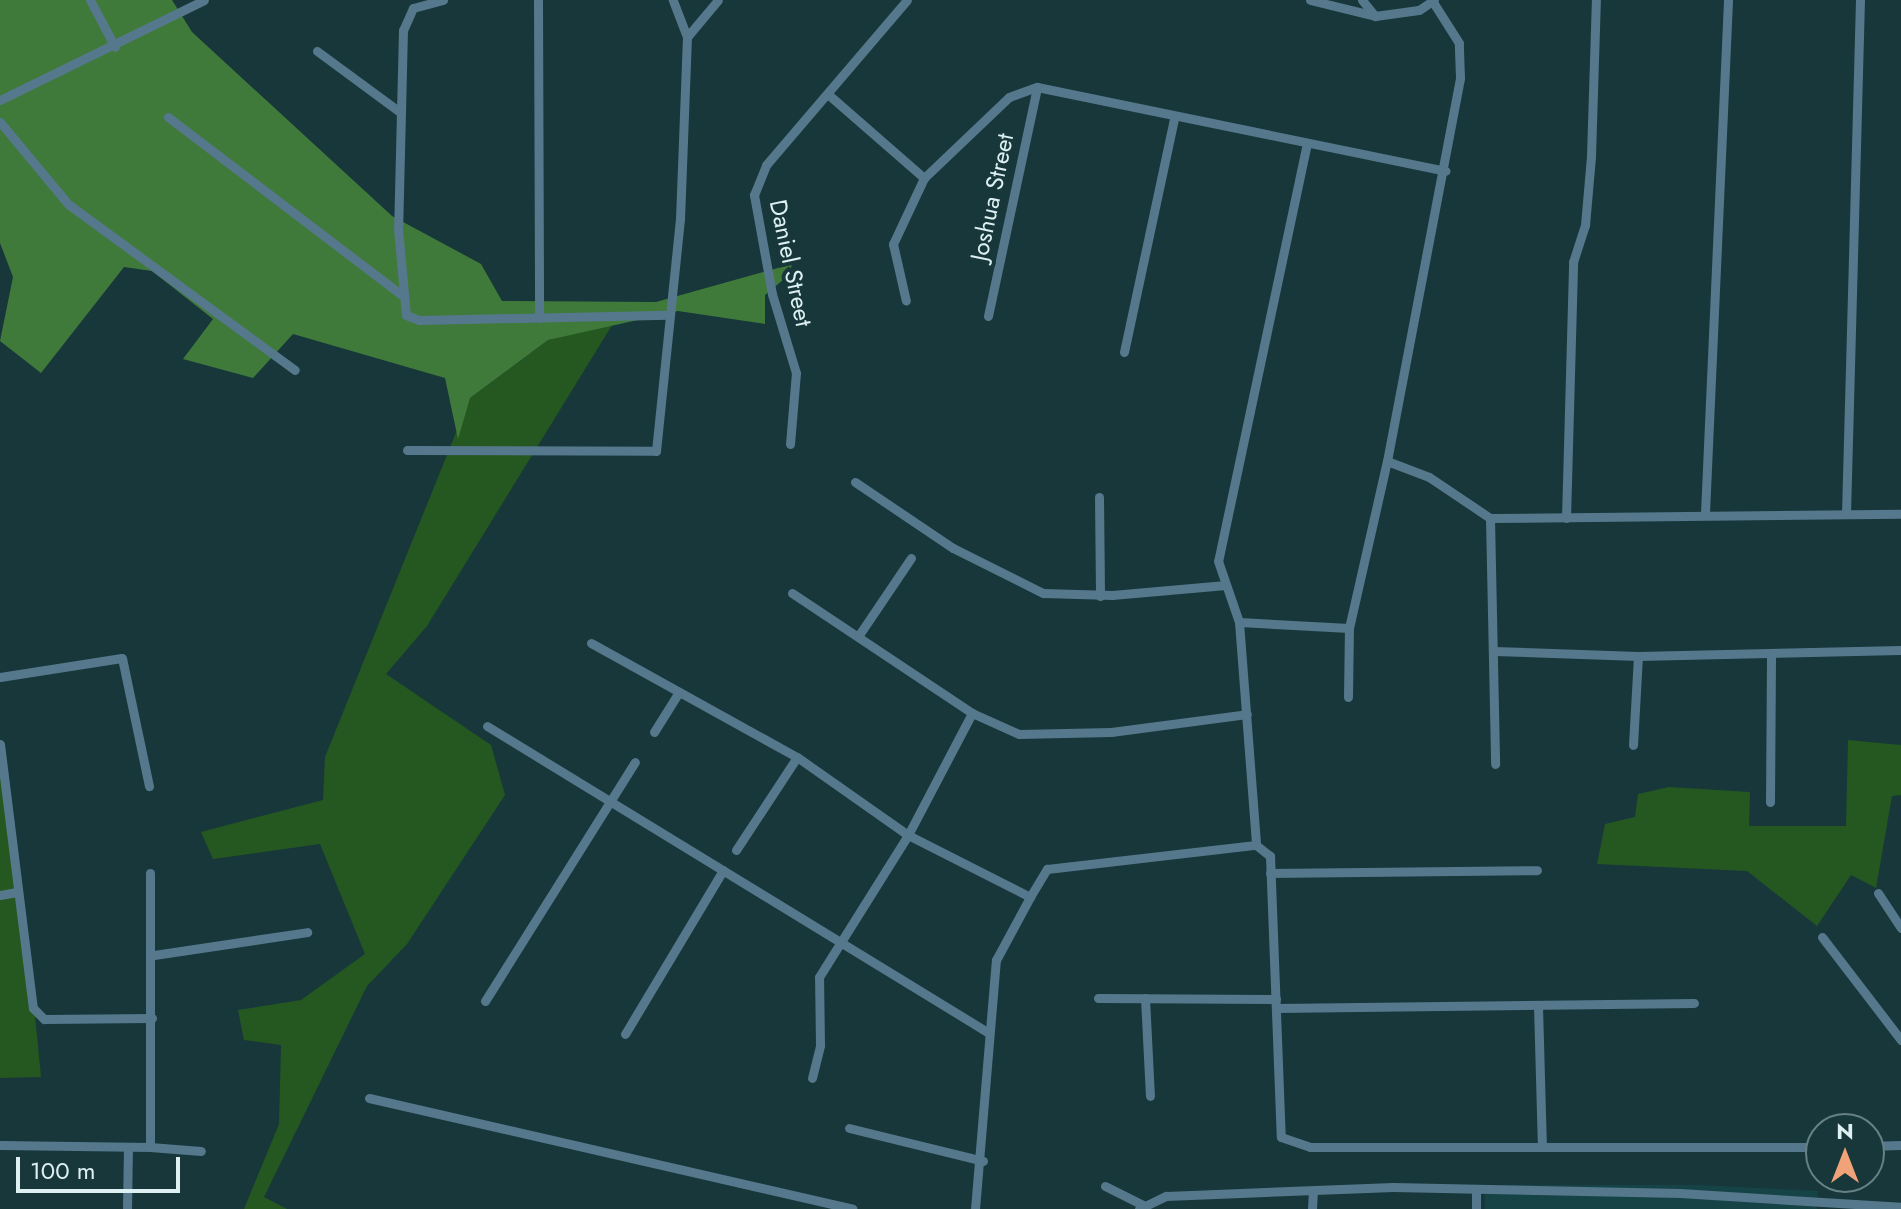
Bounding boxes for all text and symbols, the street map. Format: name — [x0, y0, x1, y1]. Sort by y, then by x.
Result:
street label: Joshua Street — [964, 131, 1020, 263]
street label: Daniel Street — [763, 197, 819, 329]
north arrow — [1805, 1113, 1885, 1193]
text: N — [1836, 1115, 1854, 1147]
scale bar — [20, 1141, 184, 1191]
text: 100 m — [30, 1153, 96, 1188]

